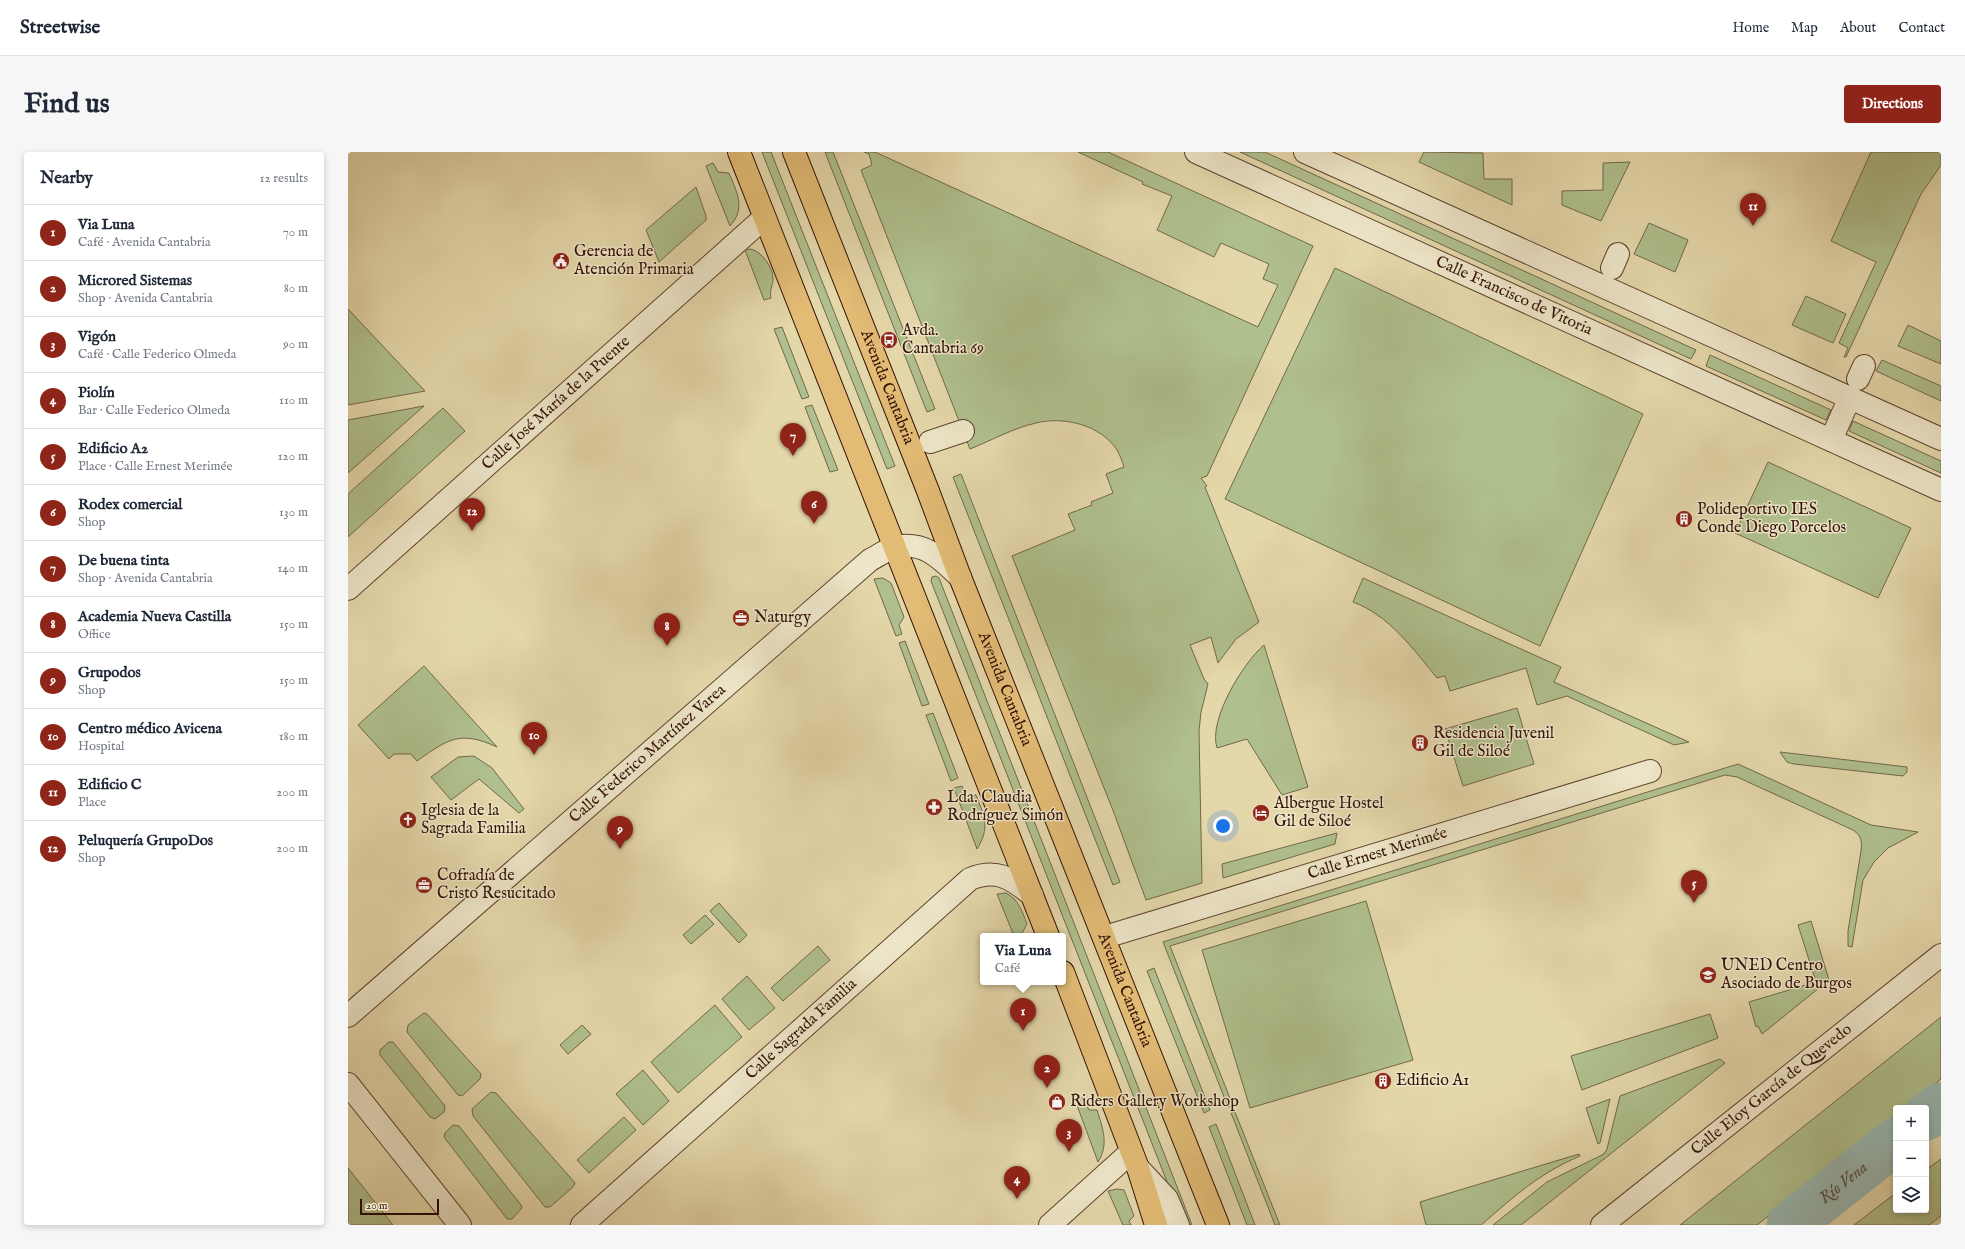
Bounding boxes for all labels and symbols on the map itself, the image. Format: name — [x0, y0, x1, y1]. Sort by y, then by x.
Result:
pin: 11 — [1740, 193, 1766, 226]
place label: Gerencia de Atención Primaria — [573, 242, 694, 280]
public building icon: Gerencia de Atención Primaria — [551, 251, 571, 271]
street label: Calle Francisco de Vitoria — [1432, 252, 1596, 340]
place label: Avda. Cantabria 69 — [901, 321, 984, 359]
street label: Avenida Cantabria — [855, 326, 919, 447]
bus stop icon: Avda. Cantabria 69 — [879, 330, 899, 350]
street label: Calle José María de la Puente — [478, 332, 635, 475]
pin: 7 — [780, 423, 806, 456]
pin: 6 — [801, 491, 827, 524]
pin: 12 — [459, 498, 485, 531]
place label: Polideportivo IES Conde Diego Porcelos — [1697, 500, 1847, 538]
building icon: Polideportivo IES Conde Diego Porcelos — [1674, 509, 1694, 529]
office icon: Naturgy — [731, 608, 751, 628]
place label: Naturgy — [754, 608, 811, 628]
pin: 8 — [654, 613, 680, 646]
street label: Avenida Cantabria — [973, 628, 1036, 749]
street label: Calle Federico Martínez Varea — [565, 680, 730, 828]
pin: 10 — [521, 722, 547, 755]
place label: Residencia Juvenil Gil de Siloé — [1433, 724, 1555, 762]
building icon: Residencia Juvenil Gil de Siloé — [1410, 733, 1430, 753]
place label: Lda. Claudia Rodríguez Simón — [947, 788, 1064, 826]
place label: Albergue Hostel Gil de Siloé — [1273, 794, 1384, 832]
pharmacy icon: Lda. Claudia Rodríguez Simón — [924, 797, 944, 817]
place label: Iglesia de la Sagrada Familia — [421, 801, 526, 839]
hotel icon: Albergue Hostel Gil de Siloé — [1251, 803, 1271, 823]
church icon: Iglesia de la Sagrada Familia — [398, 810, 418, 830]
pin: 9 — [607, 816, 633, 849]
your location — [1213, 816, 1233, 836]
street label: Calle Ernest Merimée — [1305, 823, 1450, 885]
place label: Cofradía de Cristo Resucitado — [437, 866, 556, 904]
pin: 5 — [1681, 870, 1707, 903]
office icon: Cofradía de Cristo Resucitado — [414, 875, 434, 895]
street label: Avenida Cantabria — [1092, 929, 1156, 1050]
place label: UNED Centro Asociado de Burgos — [1720, 956, 1852, 994]
school or university icon: UNED Centro Asociado de Burgos — [1698, 965, 1718, 985]
street label: Calle Sagrada Familia — [742, 974, 861, 1084]
pin: 1 — [1010, 998, 1036, 1031]
street label: Calle Eloy García de Quevedo — [1687, 1019, 1856, 1160]
pin: 2 — [1034, 1055, 1060, 1088]
building icon: Edificio A1 — [1373, 1071, 1393, 1091]
place label: Edificio A1 — [1396, 1071, 1469, 1091]
shop icon: Riders Gallery Workshop — [1047, 1092, 1067, 1112]
place label: Riders Gallery Workshop — [1070, 1092, 1239, 1112]
pin: 3 — [1056, 1119, 1082, 1152]
water label: Río Vena — [1815, 1157, 1872, 1208]
pin: 4 — [1004, 1166, 1030, 1199]
scale bar — [360, 1197, 439, 1216]

